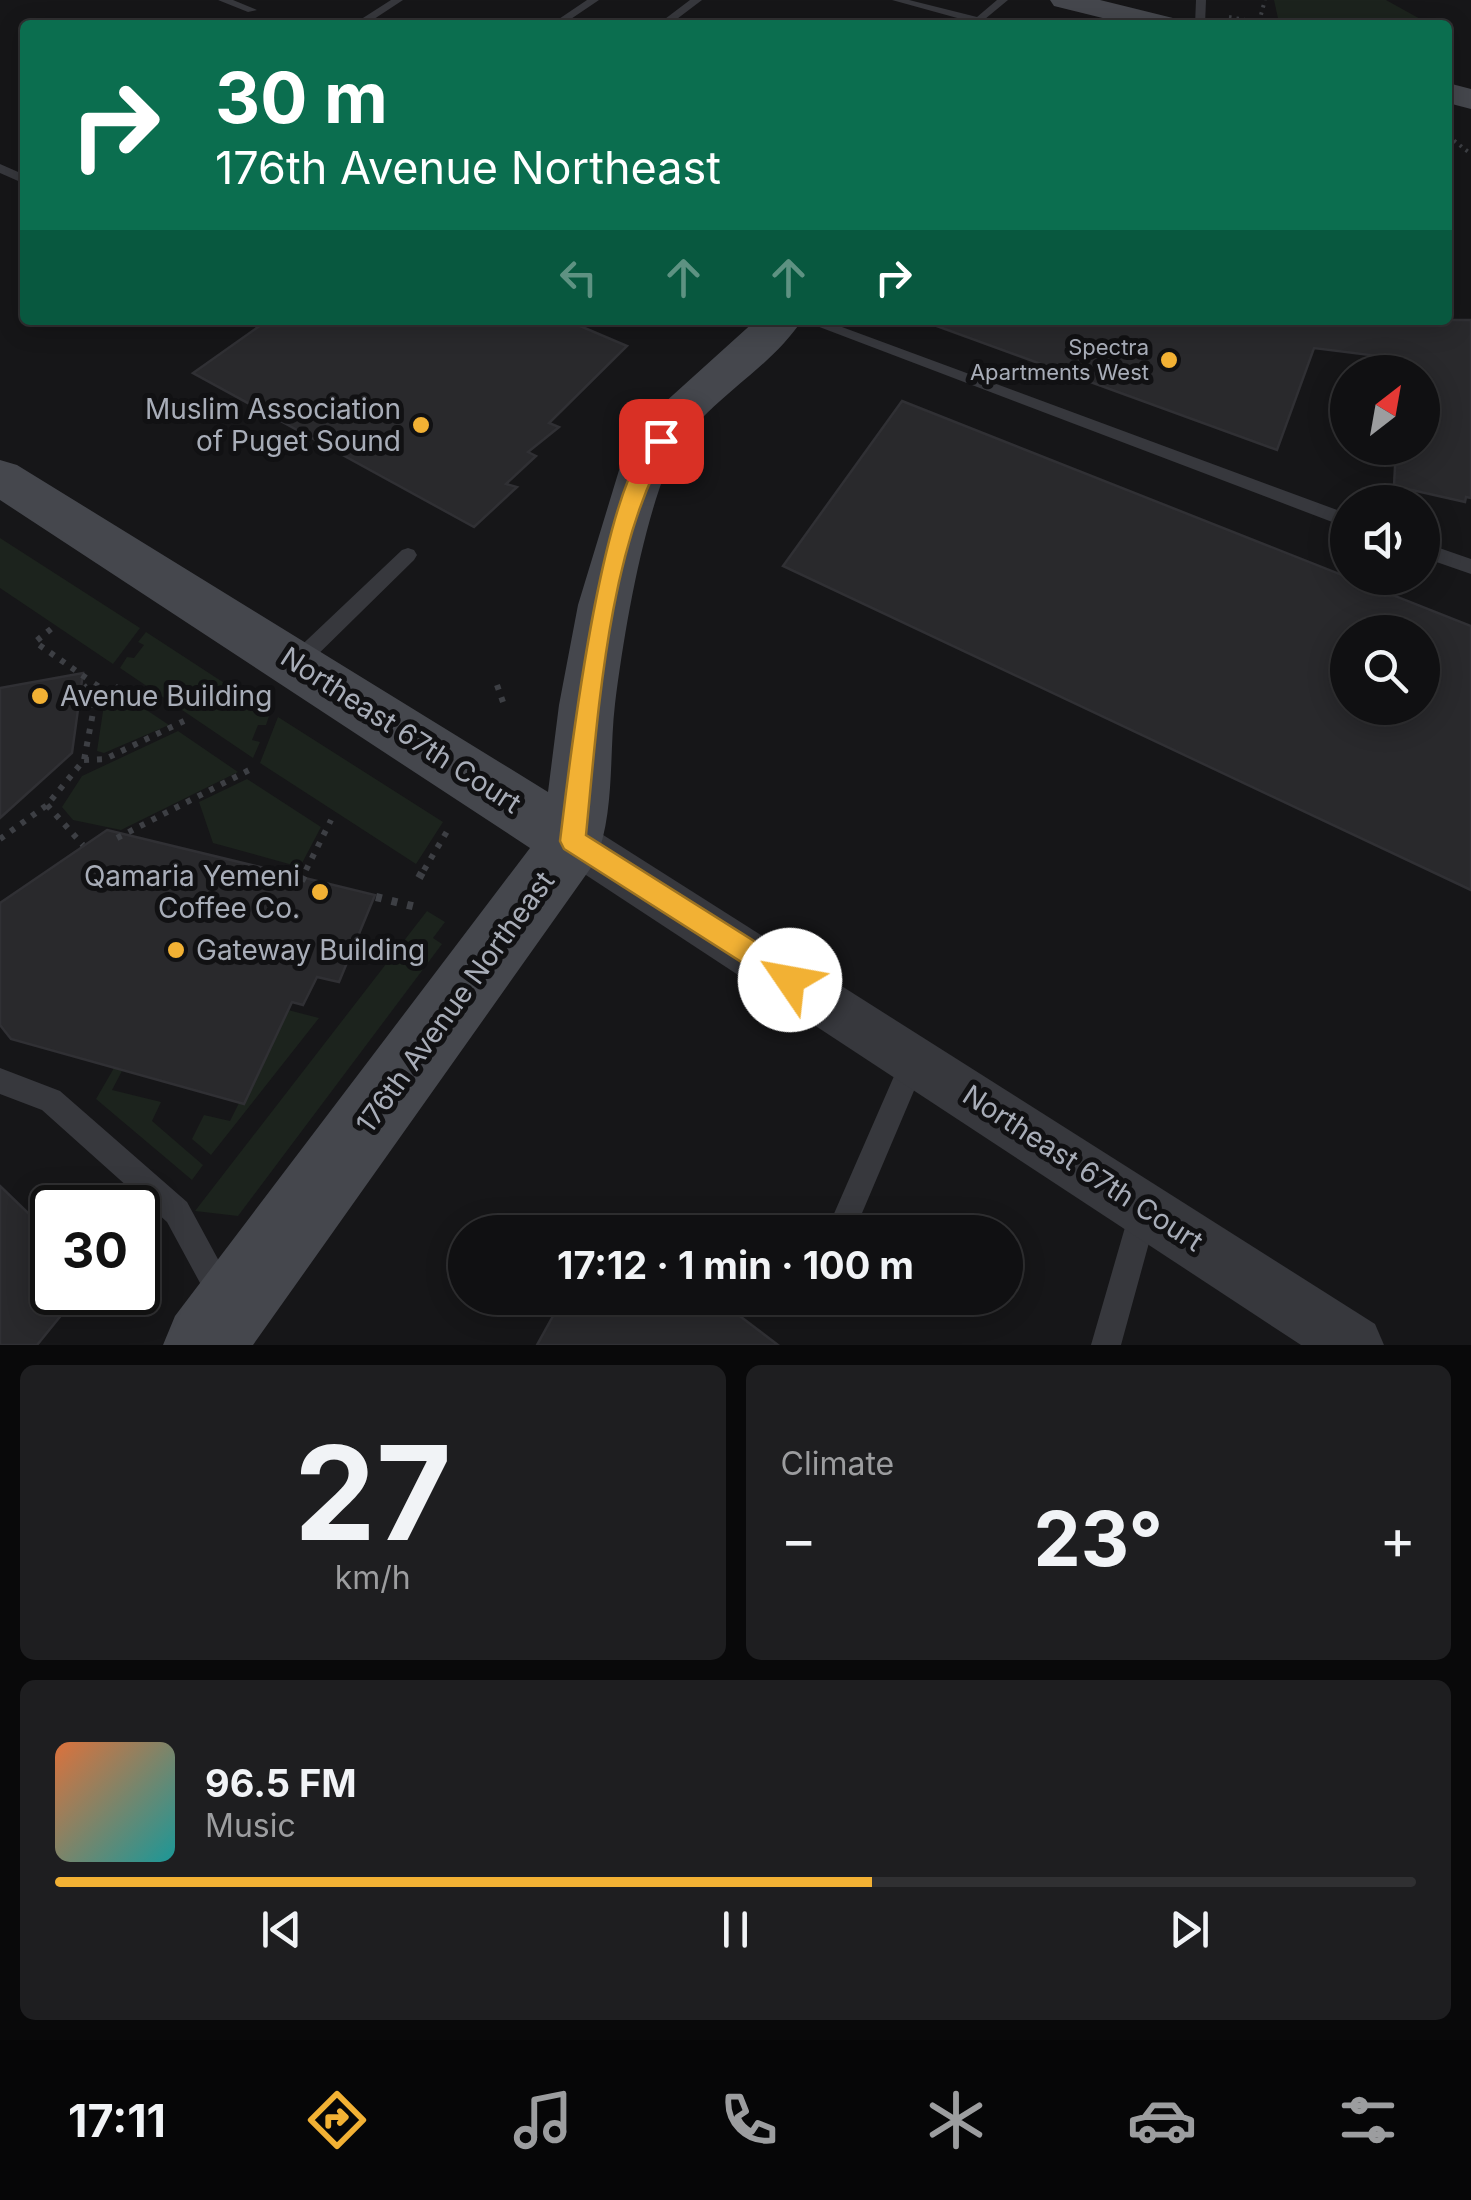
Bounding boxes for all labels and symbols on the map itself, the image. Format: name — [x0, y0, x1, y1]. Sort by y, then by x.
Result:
place label: Spectra Apartments West — [970, 334, 1149, 385]
marker: Spectra Apartments West — [1158, 349, 1180, 371]
north arrow — [1330, 355, 1440, 465]
place label: Muslim Association of Puget Sound — [145, 392, 401, 458]
pin — [619, 399, 704, 484]
marker: Muslim Association of Puget Sound — [410, 414, 432, 436]
street label: Northeast 67th Court — [275, 640, 527, 820]
place label: Avenue Building — [60, 679, 272, 713]
marker: Avenue Building — [29, 685, 51, 707]
place label: Qamaria Yemeni Coffee Co. — [84, 859, 300, 925]
street label: 176th Avenue Northeast — [349, 865, 561, 1139]
marker: Qamaria Yemeni Coffee Co. — [309, 881, 331, 903]
position arrow — [738, 928, 842, 1032]
place label: Gateway Building — [196, 933, 425, 967]
marker: Gateway Building — [165, 939, 187, 961]
street label: Northeast 67th Court — [957, 1078, 1209, 1258]
speed limit sign: 30 — [30, 1185, 160, 1315]

